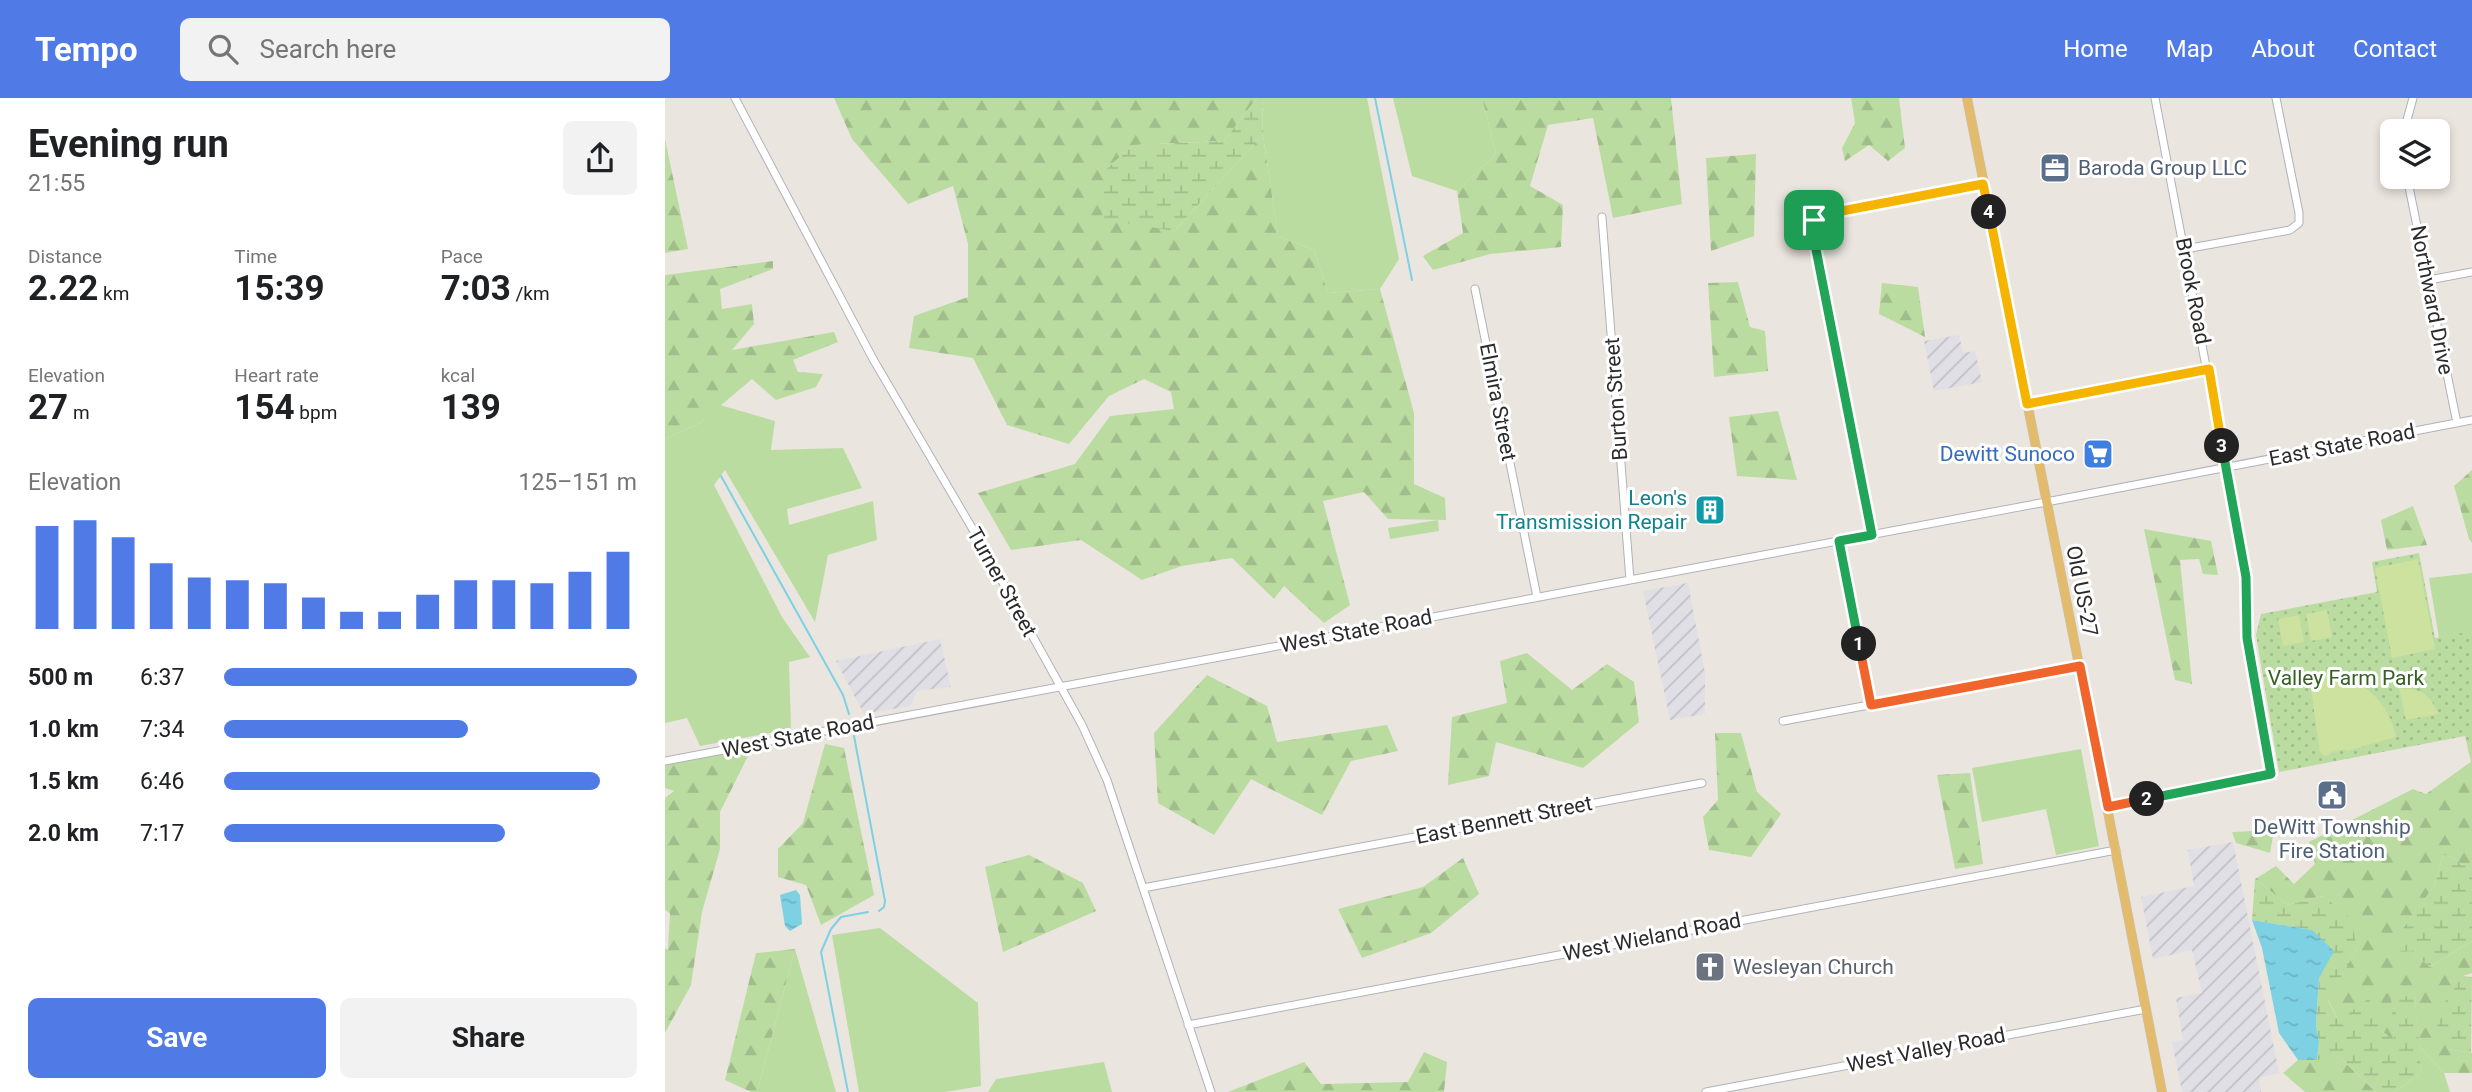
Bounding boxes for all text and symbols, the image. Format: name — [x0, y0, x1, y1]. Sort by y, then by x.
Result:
search box — [180, 18, 670, 81]
text: Tempo — [35, 30, 138, 69]
icon: search — [204, 30, 242, 68]
text: Search here — [260, 34, 396, 64]
text: Home — [2063, 35, 2128, 63]
text: Map — [2166, 35, 2213, 63]
text: About — [2251, 35, 2315, 63]
text: Contact — [2353, 35, 2437, 63]
map controls — [2380, 119, 2450, 189]
button: layers — [2380, 119, 2450, 189]
button: share — [563, 121, 637, 195]
text: Evening run — [28, 122, 229, 166]
office icon: Baroda Group LLC — [2038, 151, 2072, 185]
place label: Baroda Group LLC — [2078, 156, 2247, 180]
text: 21:55 — [28, 170, 85, 197]
pin — [1784, 190, 1844, 250]
pin: 4 — [1971, 194, 2007, 230]
text: 4 — [1983, 200, 1994, 223]
icon: arrive — [1795, 201, 1833, 239]
street label: Northward Drive — [2406, 223, 2458, 377]
street label: Brook Road — [2171, 236, 2215, 346]
text: Distance — [28, 245, 102, 268]
text: Time — [234, 245, 277, 268]
text: Pace — [441, 245, 483, 268]
text: 2.22 — [28, 268, 98, 309]
text: 15:39 — [234, 268, 325, 309]
text: 7:03 — [441, 268, 511, 309]
text: km — [98, 282, 129, 305]
text: /km — [511, 282, 550, 305]
street label: Burton Street — [1600, 337, 1632, 461]
street label: Elmira Street — [1475, 341, 1521, 463]
text: Elevation — [28, 364, 105, 387]
text: Heart rate — [234, 364, 319, 387]
text: kcal — [441, 364, 475, 387]
text: 27 — [28, 387, 68, 428]
text: 154 — [234, 387, 295, 428]
text: 139 — [441, 387, 501, 428]
text: m — [68, 401, 90, 424]
text: bpm — [295, 401, 337, 424]
street label: East State Road — [2267, 419, 2417, 471]
pin: 3 — [2205, 428, 2239, 464]
text: 3 — [2216, 434, 2227, 457]
supermarket icon: Dewitt Sunoco — [2081, 437, 2115, 471]
place label: Dewitt Sunoco — [1940, 442, 2075, 466]
text: Elevation — [28, 469, 121, 496]
text: 125–151 m — [518, 469, 637, 496]
place label: Leon's Transmission Repair — [1496, 486, 1687, 534]
building icon: Leon's Transmission Repair — [1693, 493, 1727, 527]
street label: Turner Street — [962, 523, 1042, 641]
street label: Old US-27 — [2061, 544, 2103, 638]
street label: West State Road — [1278, 604, 1434, 658]
pin: 1 — [1841, 626, 1877, 662]
text: 1 — [1853, 632, 1864, 655]
text: 500 m — [28, 664, 93, 691]
text: 6:37 — [140, 664, 184, 691]
park label: Valley Farm Park — [2268, 666, 2425, 690]
street label: West State Road — [720, 709, 876, 763]
text: 1.0 km — [28, 716, 99, 743]
text: 7:34 — [140, 716, 184, 743]
text: 1.5 km — [28, 768, 99, 795]
text: 6:46 — [140, 768, 184, 795]
public building icon: DeWitt Township Fire Station — [2315, 778, 2349, 812]
pin: 2 — [2129, 782, 2165, 816]
text: 2 — [2141, 787, 2152, 810]
street label: East Bennett Street — [1414, 791, 1594, 849]
place label: DeWitt Township Fire Station — [2253, 815, 2411, 863]
text: 2.0 km — [28, 820, 99, 847]
text: 7:17 — [140, 820, 184, 847]
street label: West Wieland Road — [1561, 908, 1743, 966]
church icon: Wesleyan Church — [1693, 950, 1727, 984]
place label: Wesleyan Church — [1733, 955, 1894, 979]
button: Save — [28, 998, 326, 1078]
button: Share — [340, 998, 637, 1078]
street label: West Valley Road — [1845, 1023, 2007, 1077]

